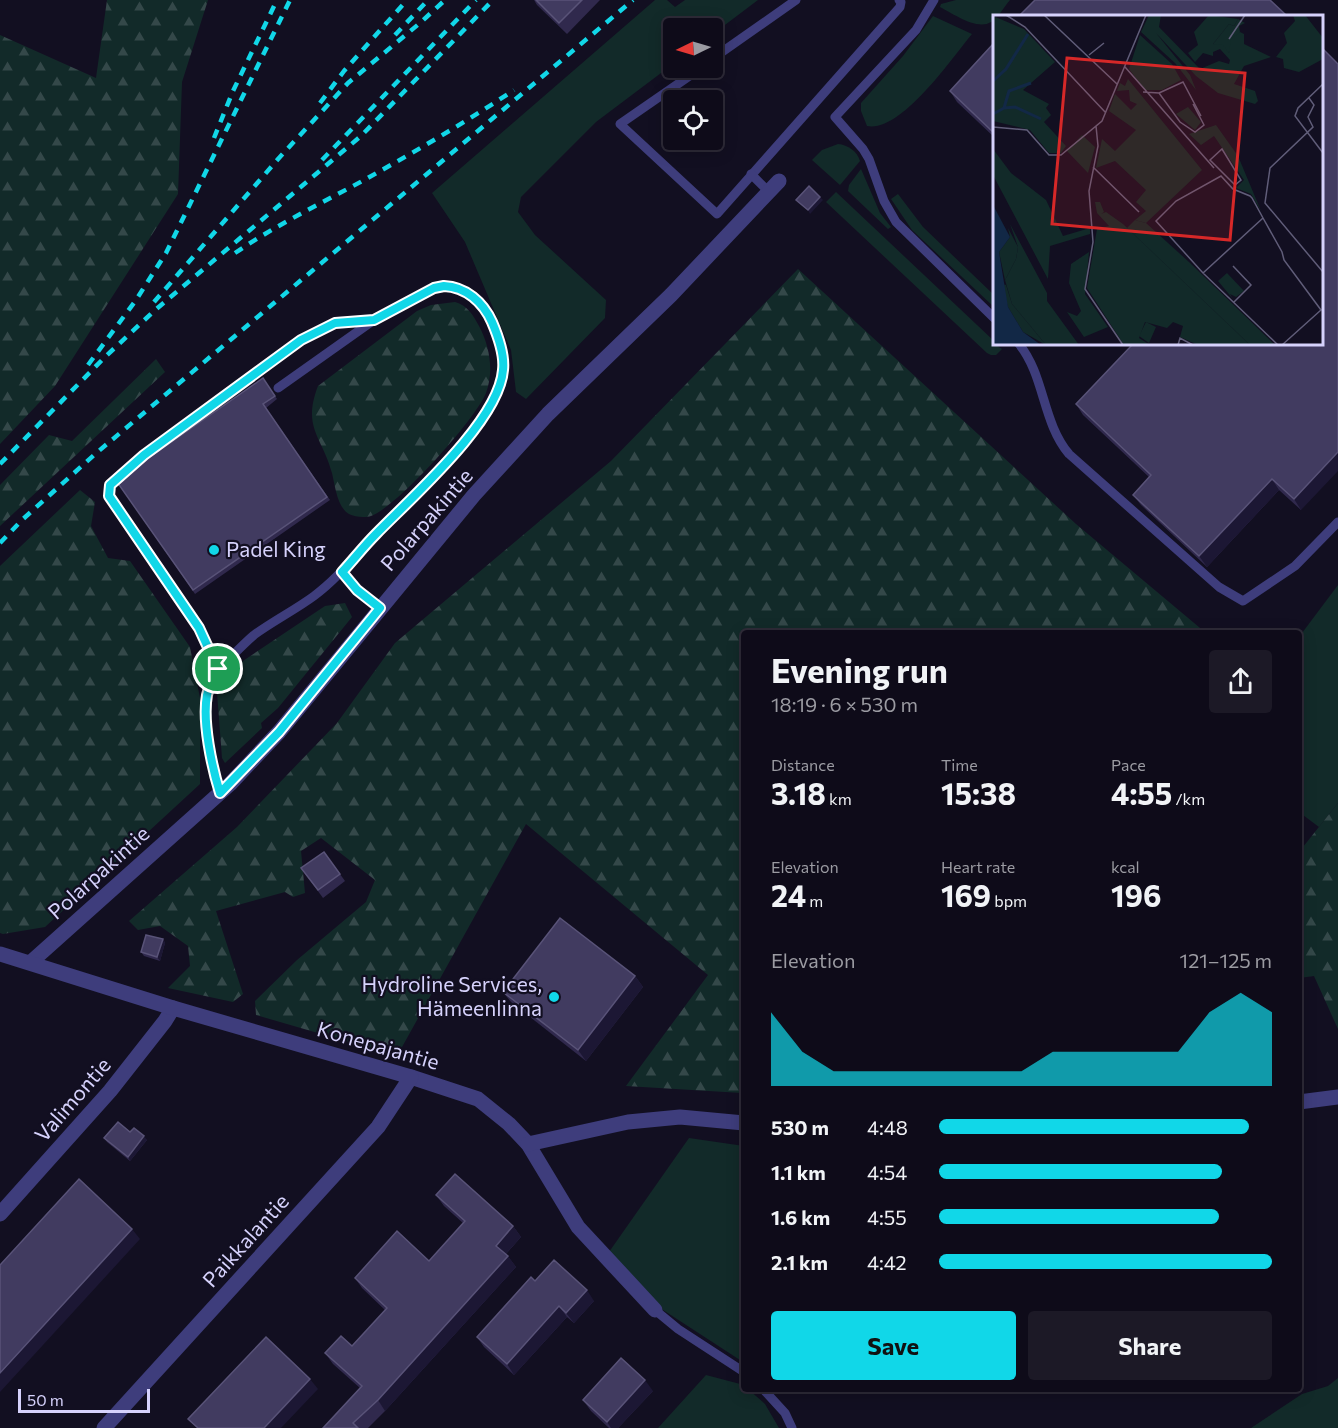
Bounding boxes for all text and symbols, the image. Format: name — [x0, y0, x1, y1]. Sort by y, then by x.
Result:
inset map — [993, 15, 1323, 345]
north arrow — [663, 18, 723, 78]
map controls — [663, 18, 723, 150]
button: locate — [663, 90, 723, 150]
street label: Polarpakintie — [375, 463, 477, 575]
place label: Padel King — [226, 536, 326, 561]
marker: Padel King — [207, 543, 221, 557]
pin — [192, 643, 243, 694]
text: Evening run — [771, 649, 948, 690]
button: share — [1209, 650, 1272, 713]
icon: arrive — [201, 652, 234, 685]
text: 18:19 · 6 × 530 m — [771, 692, 918, 716]
text: Distance — [771, 755, 835, 774]
text: Time — [941, 755, 978, 774]
text: Pace — [1111, 755, 1146, 774]
text: 3.18 — [771, 774, 826, 811]
text: 15:38 — [941, 774, 1016, 811]
text: 4:55 — [1111, 774, 1172, 811]
text: km — [826, 789, 852, 808]
text: /km — [1172, 789, 1205, 808]
street label: Polarpakintie — [42, 820, 154, 924]
text: Elevation — [771, 857, 839, 876]
text: Heart rate — [941, 857, 1015, 876]
text: kcal — [1111, 857, 1140, 876]
text: 24 — [771, 876, 806, 913]
text: 169 — [941, 876, 991, 913]
text: 196 — [1111, 876, 1162, 913]
text: m — [806, 891, 823, 910]
text: bpm — [991, 891, 1027, 910]
text: Elevation — [771, 948, 856, 972]
text: 121–125 m — [1180, 948, 1272, 972]
place label: Hydroline Services, Hämeenlinna — [361, 971, 542, 1020]
marker: Hydroline Services, Hämeenlinna — [547, 990, 561, 1004]
street label: Konepajantie — [314, 1015, 442, 1074]
street label: Valimontie — [29, 1052, 115, 1146]
text: 530 m — [771, 1115, 829, 1139]
text: 4:48 — [867, 1115, 908, 1139]
text: 1.1 km — [771, 1160, 826, 1184]
text: 4:54 — [867, 1160, 907, 1184]
street label: Paikkalantie — [197, 1188, 293, 1292]
text: 1.6 km — [771, 1205, 830, 1229]
text: 4:55 — [867, 1205, 907, 1229]
text: 2.1 km — [771, 1250, 828, 1274]
text: 4:42 — [867, 1250, 907, 1274]
button: Save — [771, 1311, 1016, 1380]
button: Share — [1028, 1311, 1272, 1380]
scale bar — [18, 1386, 150, 1414]
text: 50 m — [27, 1390, 64, 1409]

